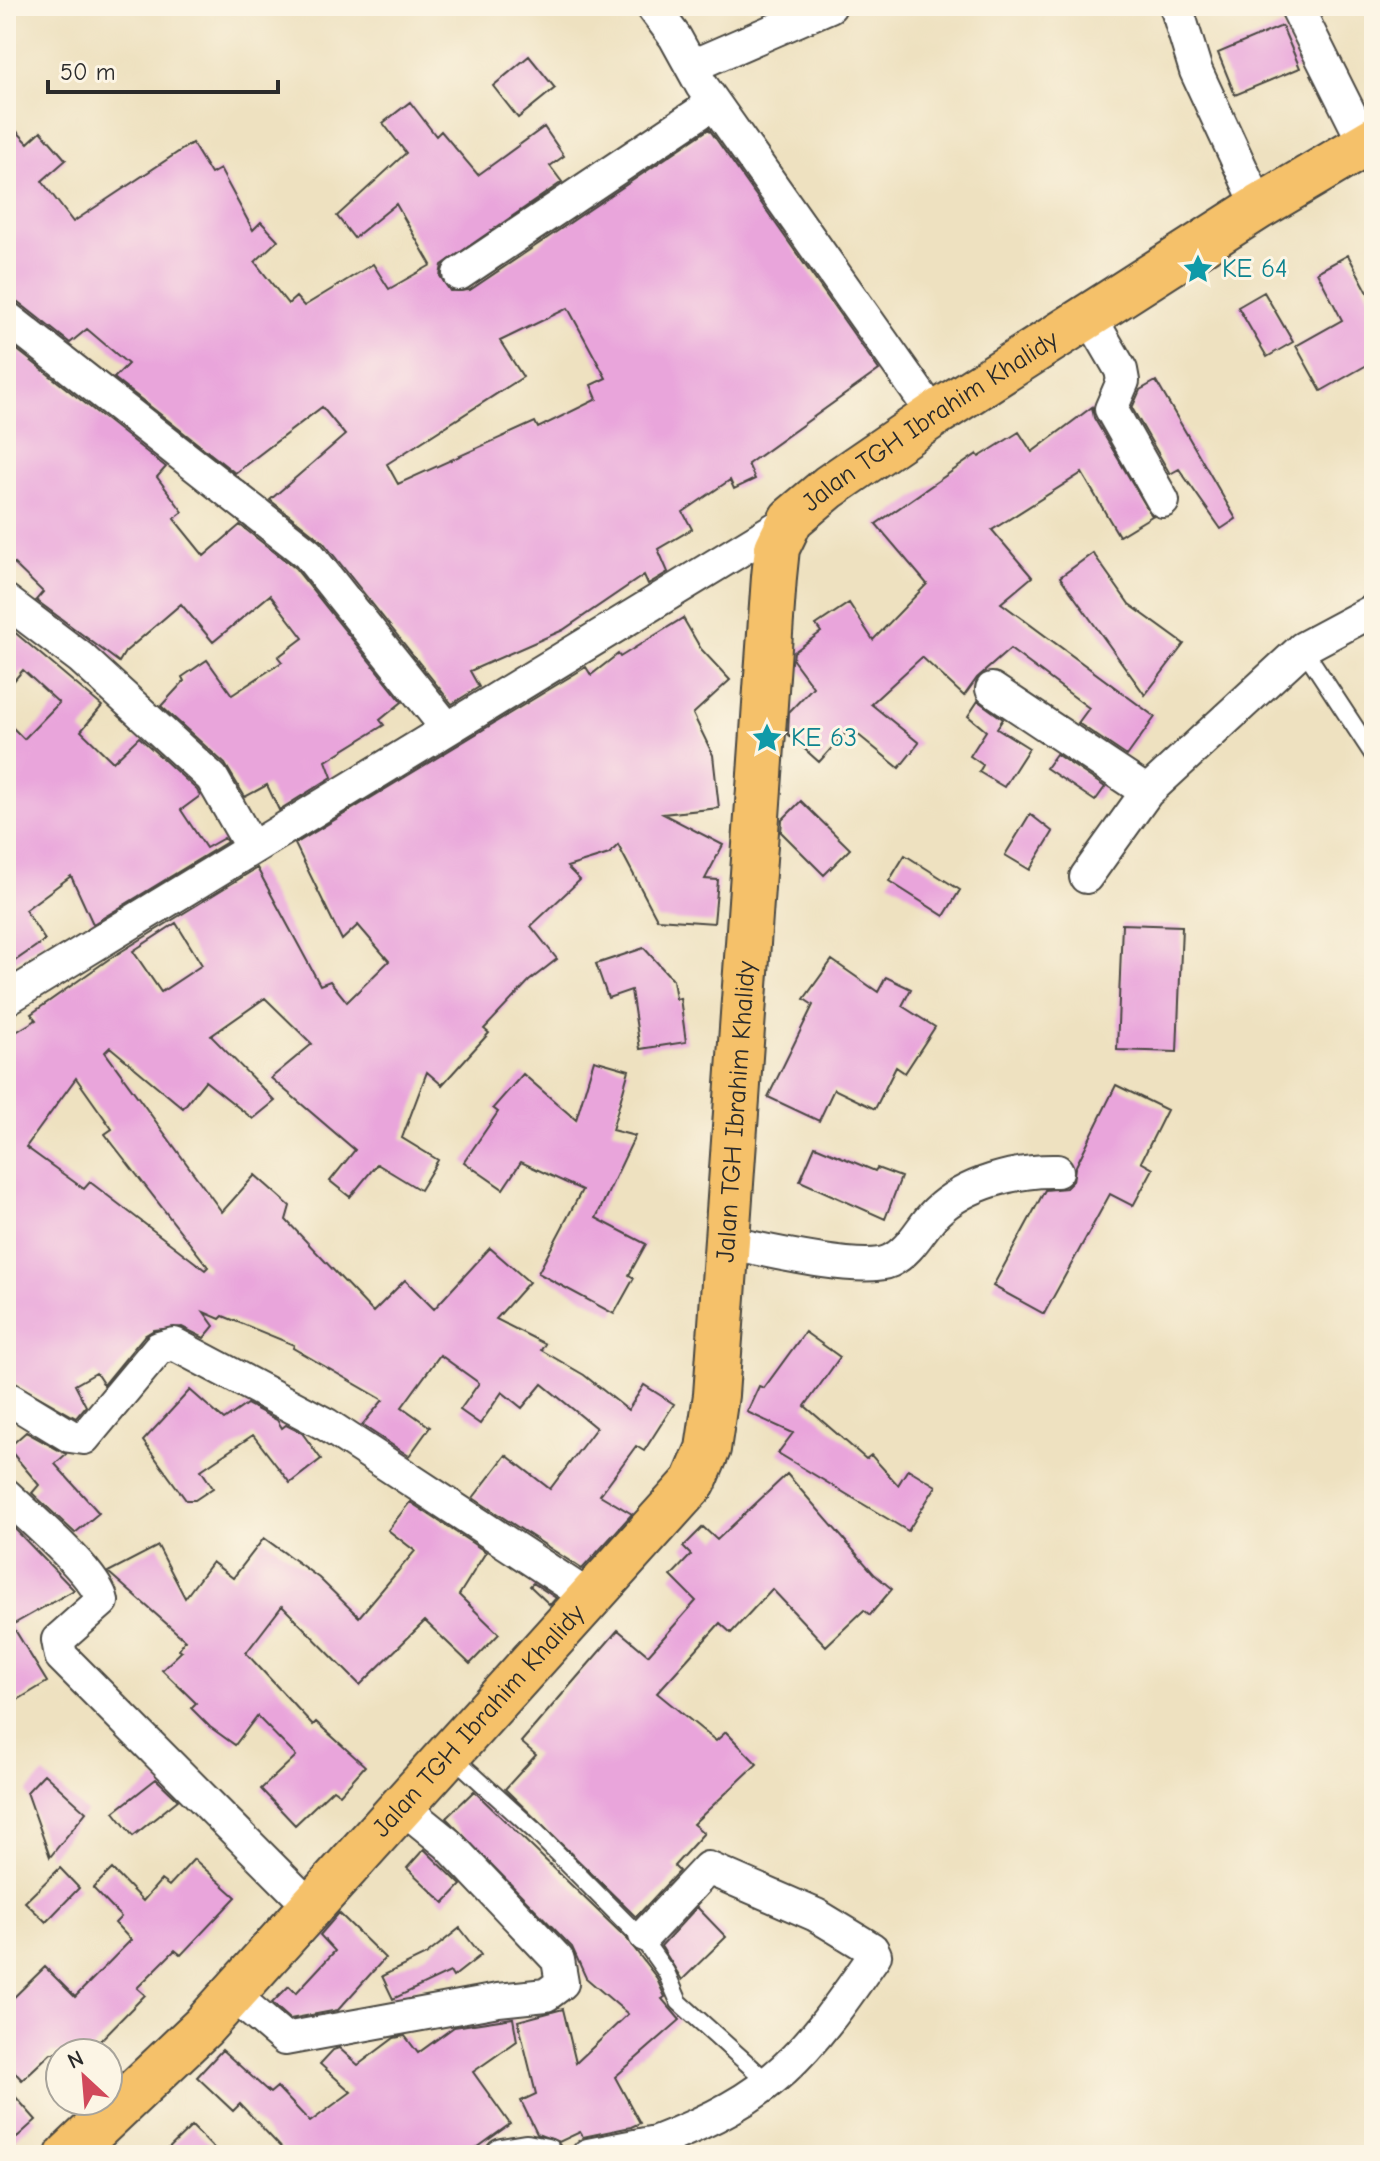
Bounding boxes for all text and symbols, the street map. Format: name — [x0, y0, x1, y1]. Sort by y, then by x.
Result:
scale bar — [48, 44, 278, 94]
text: 50 m — [60, 58, 116, 86]
place icon: KE 64 — [1181, 252, 1215, 286]
place label: KE 64 — [1222, 254, 1288, 284]
street label: Jalan TGH Ibrahim Khalidy — [796, 324, 1064, 518]
place icon: KE 63 — [750, 721, 784, 755]
place label: KE 63 — [791, 723, 857, 753]
street label: Jalan TGH Ibrahim Khalidy — [710, 960, 762, 1263]
street label: Jalan TGH Ibrahim Khalidy — [366, 1598, 591, 1843]
north arrow — [44, 2037, 124, 2117]
text: N — [64, 2045, 88, 2075]

